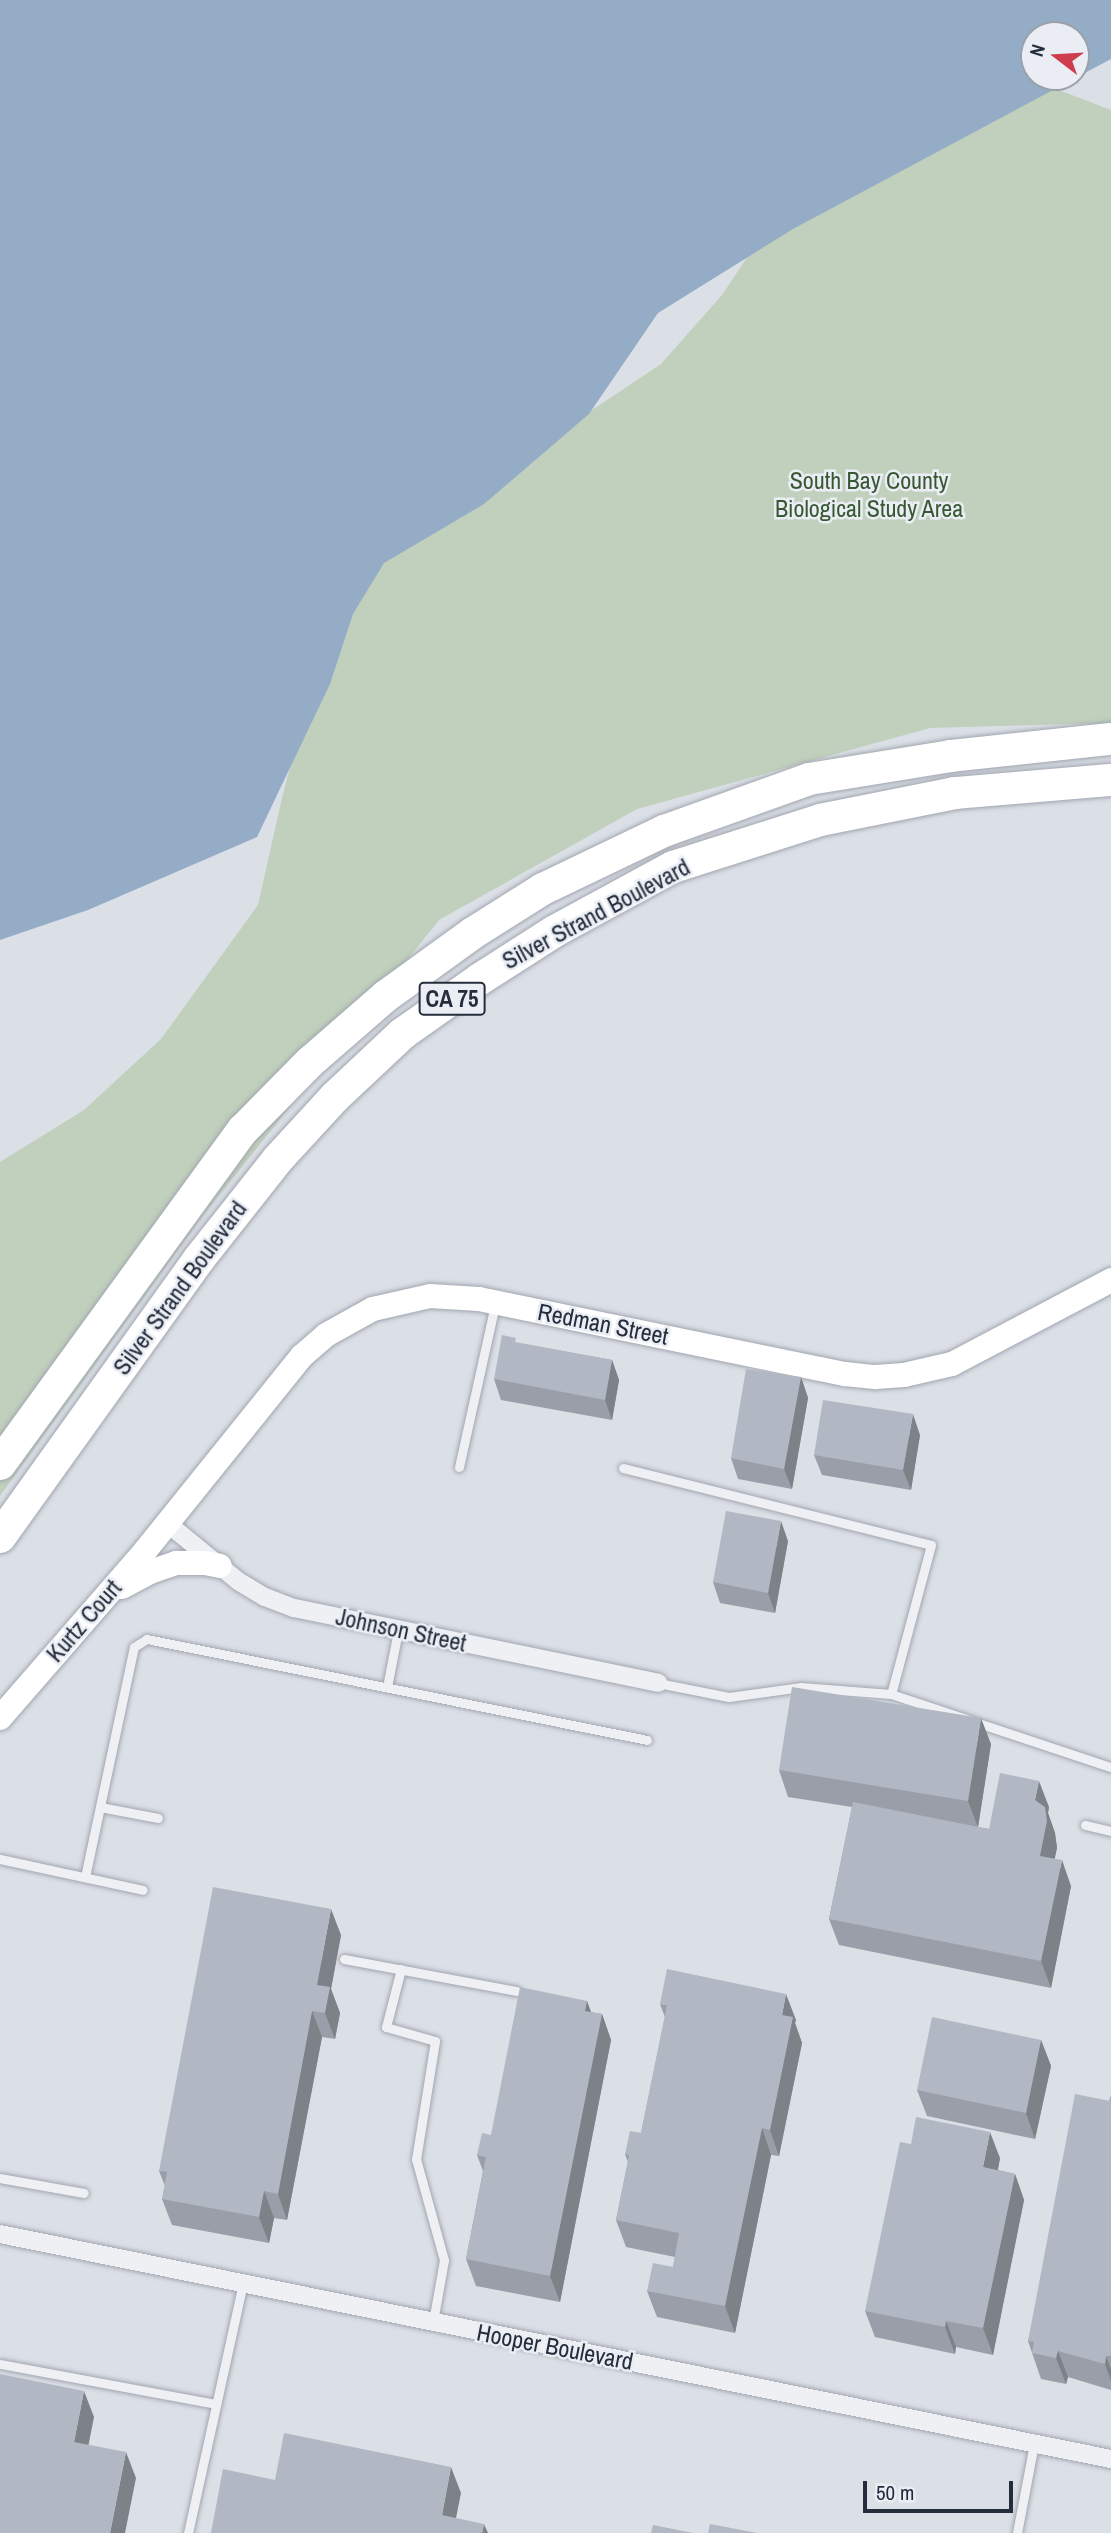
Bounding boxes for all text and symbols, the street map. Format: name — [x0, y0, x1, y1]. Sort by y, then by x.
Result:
north arrow — [1020, 21, 1090, 91]
text: N — [1023, 41, 1051, 60]
park label: South Bay County Biological Study Area — [774, 467, 964, 523]
street label: Silver Strand Boulevard — [497, 852, 695, 976]
road number: CA 75 — [417, 980, 487, 1018]
street label: Silver Strand Boulevard — [107, 1195, 253, 1381]
street label: Redman Street — [535, 1297, 671, 1351]
street label: Kurtz Court — [40, 1574, 128, 1668]
street label: Johnson Street — [333, 1602, 469, 1658]
street label: Hooper Boulevard — [474, 2318, 636, 2376]
scale bar — [866, 2466, 1016, 2510]
text: 50 m — [876, 2478, 914, 2507]

